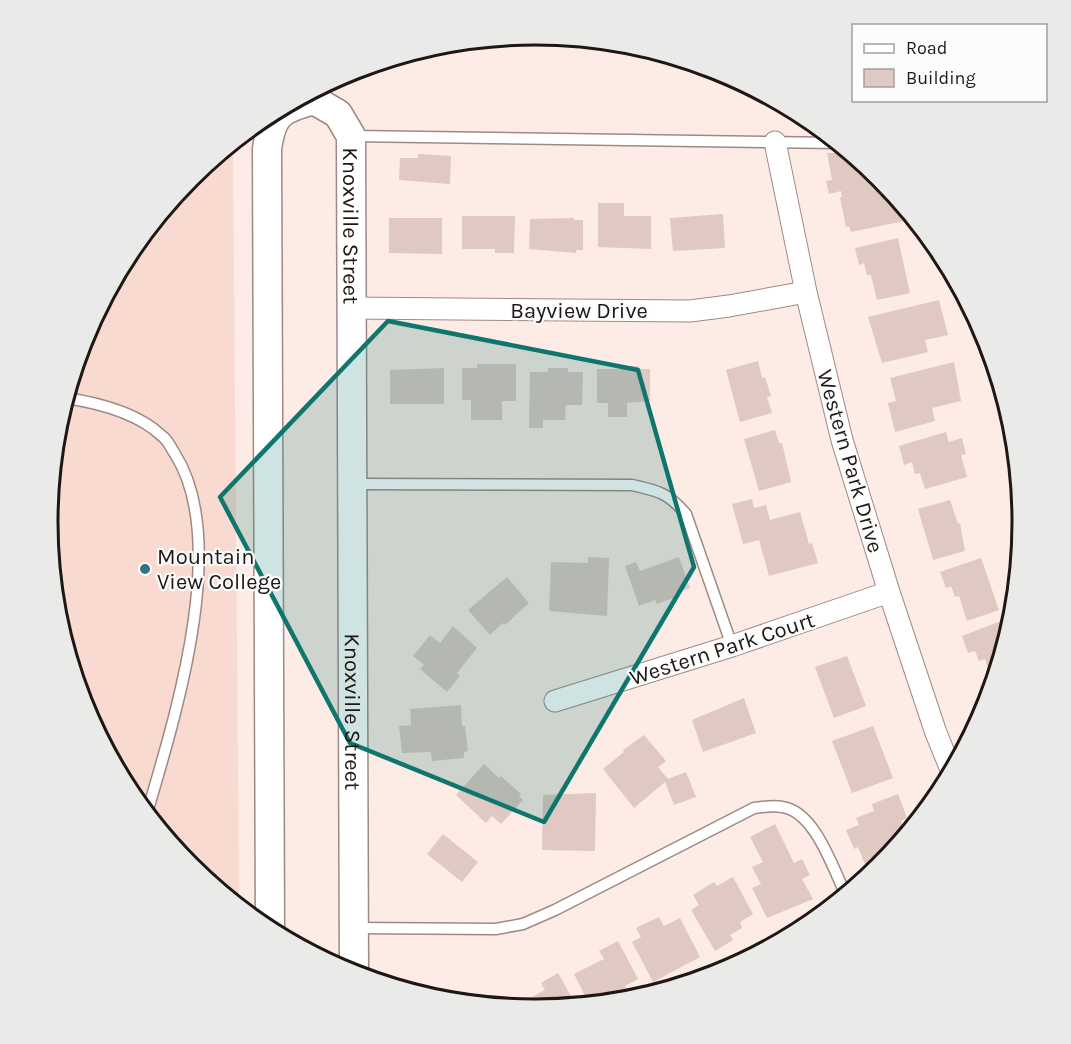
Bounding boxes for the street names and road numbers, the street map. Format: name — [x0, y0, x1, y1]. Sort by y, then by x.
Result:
street label: Knoxville Street — [337, 147, 364, 304]
street label: Bayview Drive — [510, 298, 648, 324]
street label: Western Park Drive — [811, 367, 889, 556]
street label: Western Park Court — [627, 607, 818, 691]
street label: Knoxville Street — [339, 633, 365, 790]

